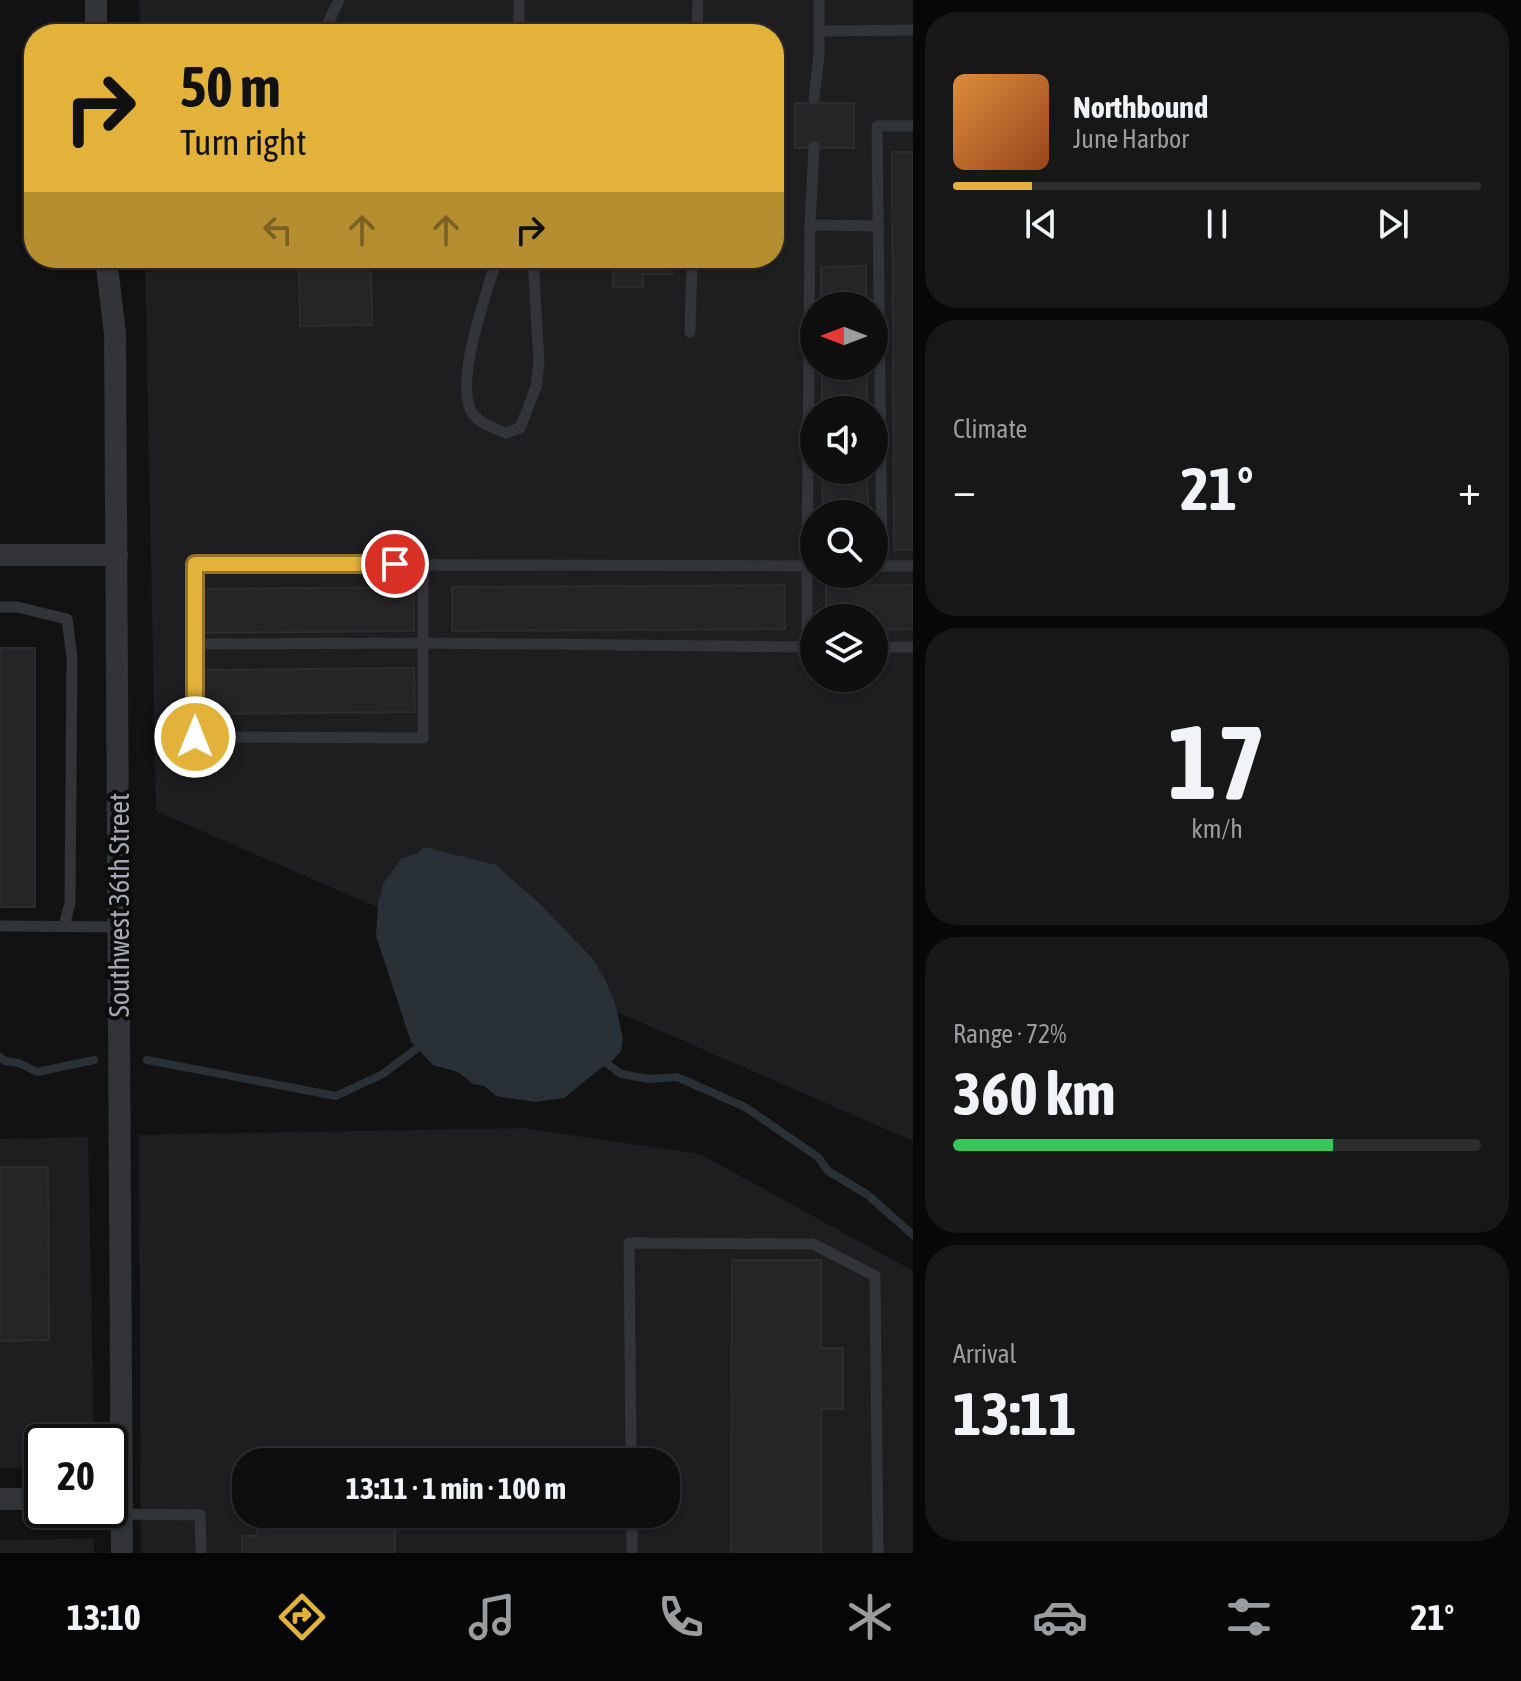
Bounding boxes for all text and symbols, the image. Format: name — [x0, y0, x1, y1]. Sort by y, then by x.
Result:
text: 50 m — [180, 55, 281, 119]
icon: right — [48, 56, 152, 160]
text: Northbound — [1073, 90, 1208, 124]
text: Turn right — [180, 121, 307, 163]
text: June Harbor — [1073, 124, 1189, 154]
icon: previous — [1019, 202, 1063, 246]
icon: pause — [1195, 202, 1239, 246]
icon: next — [1371, 202, 1415, 246]
icon: left — [256, 208, 300, 252]
icon: ahead — [340, 208, 384, 252]
icon: ahead — [424, 208, 468, 252]
icon: right — [508, 208, 552, 252]
north arrow — [800, 292, 888, 380]
map controls — [800, 292, 888, 692]
button: sound — [800, 396, 888, 484]
text: Climate — [953, 414, 1027, 444]
text: 21° — [1181, 454, 1253, 523]
text: − — [953, 464, 976, 514]
text: + — [1458, 464, 1481, 514]
button: search — [800, 500, 888, 588]
pin — [361, 530, 429, 598]
icon: arrive — [373, 542, 417, 586]
button: layers — [800, 604, 888, 692]
position arrow — [153, 695, 237, 779]
text: 17 — [1168, 702, 1266, 821]
street label: Southwest 36th Street — [103, 793, 135, 1017]
text: km/h — [1191, 814, 1243, 844]
text: Range · 72% — [953, 1019, 1066, 1049]
text: 360 km — [953, 1059, 1115, 1128]
text: Arrival — [953, 1339, 1017, 1369]
text: 13:11 — [953, 1379, 1076, 1448]
speed limit sign: 20 — [24, 1424, 128, 1528]
text: 13:11 · 1 min · 100 m — [346, 1471, 566, 1505]
icon: directions — [274, 1589, 330, 1645]
icon: music — [464, 1589, 520, 1645]
icon: phone — [653, 1589, 709, 1645]
icon: climate — [842, 1589, 898, 1645]
icon: car — [1032, 1589, 1088, 1645]
icon: filters — [1221, 1589, 1277, 1645]
text: 13:10 — [67, 1596, 141, 1638]
text: 21° — [1411, 1596, 1454, 1638]

